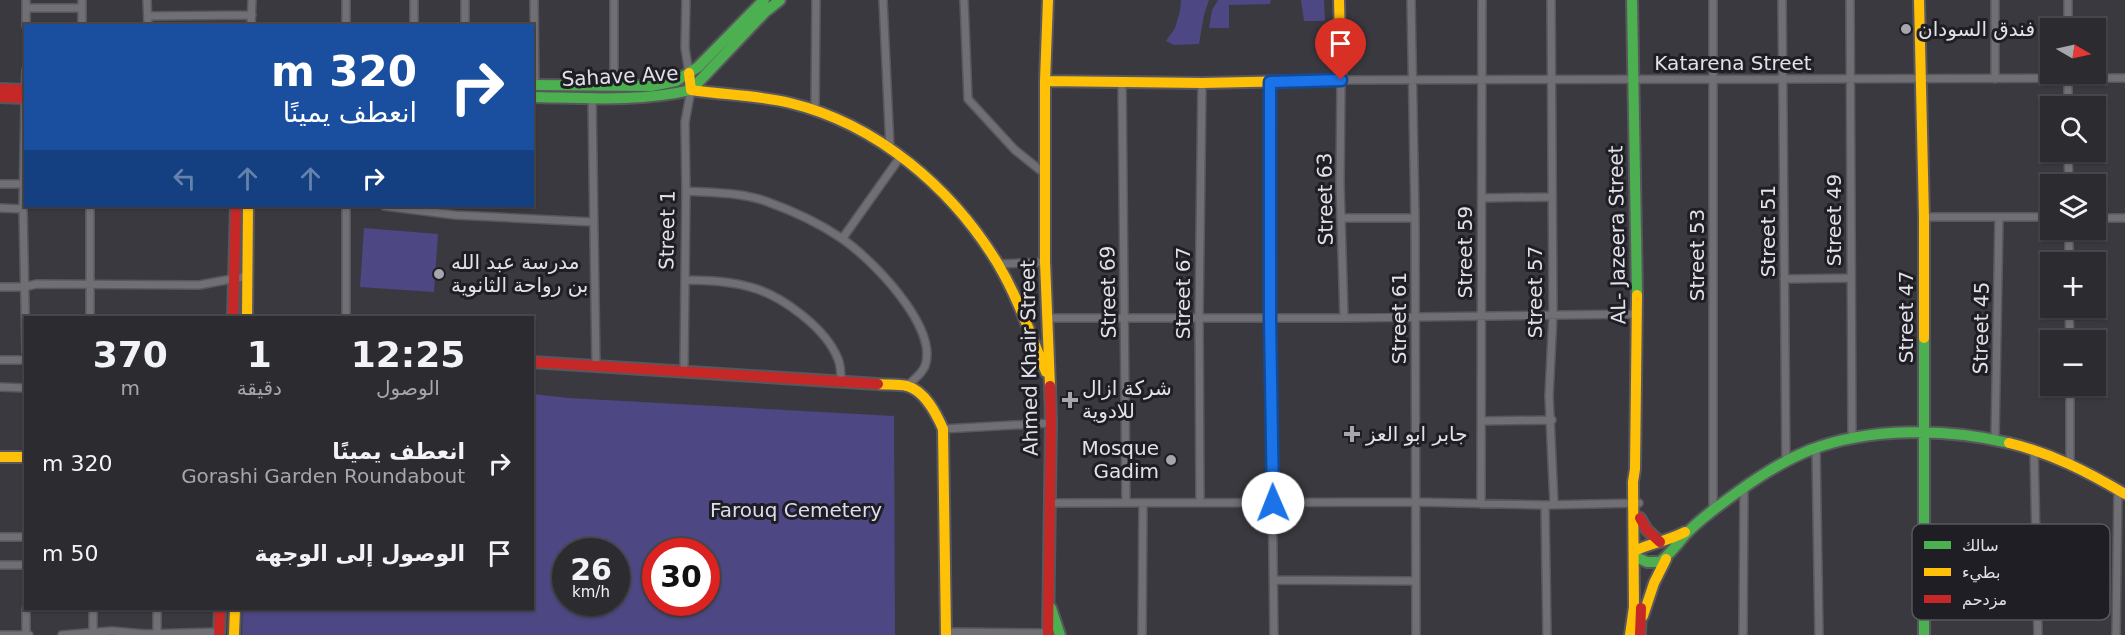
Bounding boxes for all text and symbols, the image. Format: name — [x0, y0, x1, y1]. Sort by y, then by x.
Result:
place label: فندق السودان — [1918, 17, 2035, 41]
pin — [1315, 18, 1366, 80]
north arrow — [2040, 18, 2106, 84]
map controls — [2040, 18, 2106, 396]
marker: فندق السودان — [1899, 22, 1913, 36]
icon: arrive — [1324, 27, 1357, 60]
text: 320 m — [271, 47, 417, 96]
icon: right — [438, 48, 516, 126]
street label: Katarena Street — [1654, 51, 1812, 75]
street label: Sahave Ave — [561, 61, 679, 91]
button: search — [2040, 96, 2106, 162]
text: انعطف يمينًا — [283, 97, 417, 128]
street label: AL- Jazeera Street — [1603, 145, 1631, 325]
street label: Street 63 — [1312, 153, 1338, 245]
icon: left — [168, 162, 201, 195]
icon: ahead — [231, 162, 264, 195]
icon: ahead — [294, 162, 327, 195]
icon: right — [357, 162, 390, 195]
street label: Street 49 — [1822, 174, 1846, 266]
button: layers — [2040, 174, 2106, 240]
street label: Street 51 — [1756, 185, 1780, 277]
street label: Street 1 — [654, 190, 680, 270]
street label: Street 59 — [1453, 206, 1477, 298]
street label: Street 53 — [1685, 209, 1709, 301]
street label: Street 69 — [1095, 246, 1121, 338]
street label: Street 57 — [1523, 246, 1547, 338]
street label: Street 67 — [1171, 247, 1195, 339]
place label: مدرسة عبد الله بن رواحة الثانوية — [451, 250, 588, 297]
button: + — [2040, 252, 2106, 318]
street label: Ahmed Khair Street — [1015, 260, 1043, 456]
marker: مدرسة عبد الله بن رواحة الثانوية — [432, 267, 446, 281]
street label: Street 47 — [1894, 271, 1918, 363]
street label: Street 61 — [1387, 272, 1411, 364]
street label: Street 45 — [1968, 282, 1994, 374]
button: − — [2040, 330, 2106, 396]
text: 370 — [93, 334, 168, 375]
text: 1 — [247, 334, 272, 375]
text: 12:25 — [351, 334, 465, 375]
text: m — [121, 376, 140, 400]
text: دقيقة — [237, 376, 282, 400]
text: الوصول — [376, 376, 440, 400]
place label: شركة ازال للادوية — [1082, 376, 1172, 423]
marker: شركة ازال للادوية — [1063, 393, 1077, 407]
place label: جابر ابو العز — [1365, 422, 1468, 446]
marker: جابر ابو العز — [1343, 425, 1361, 443]
place label: Mosque Gadim — [1081, 436, 1159, 483]
text: انعطف يمينًا — [332, 439, 465, 464]
icon: right — [483, 447, 516, 480]
text: 320 m — [42, 451, 112, 476]
marker: Mosque Gadim — [1164, 453, 1178, 467]
text: Gorashi Garden Roundabout — [181, 464, 465, 488]
position arrow — [1241, 471, 1305, 535]
park label: Farouq Cemetery — [710, 498, 882, 522]
legend — [1912, 524, 2110, 620]
text: سالك — [1962, 536, 1999, 555]
icon: arrive — [483, 537, 516, 570]
speed limit sign: 30 — [642, 538, 720, 616]
text: 50 m — [42, 541, 98, 566]
text: الوصول إلى الوجهة — [255, 541, 465, 566]
text: 26 — [570, 552, 612, 587]
text: بطيء — [1962, 563, 2000, 583]
text: km/h — [572, 583, 610, 601]
text: مزدحم — [1962, 590, 2007, 610]

